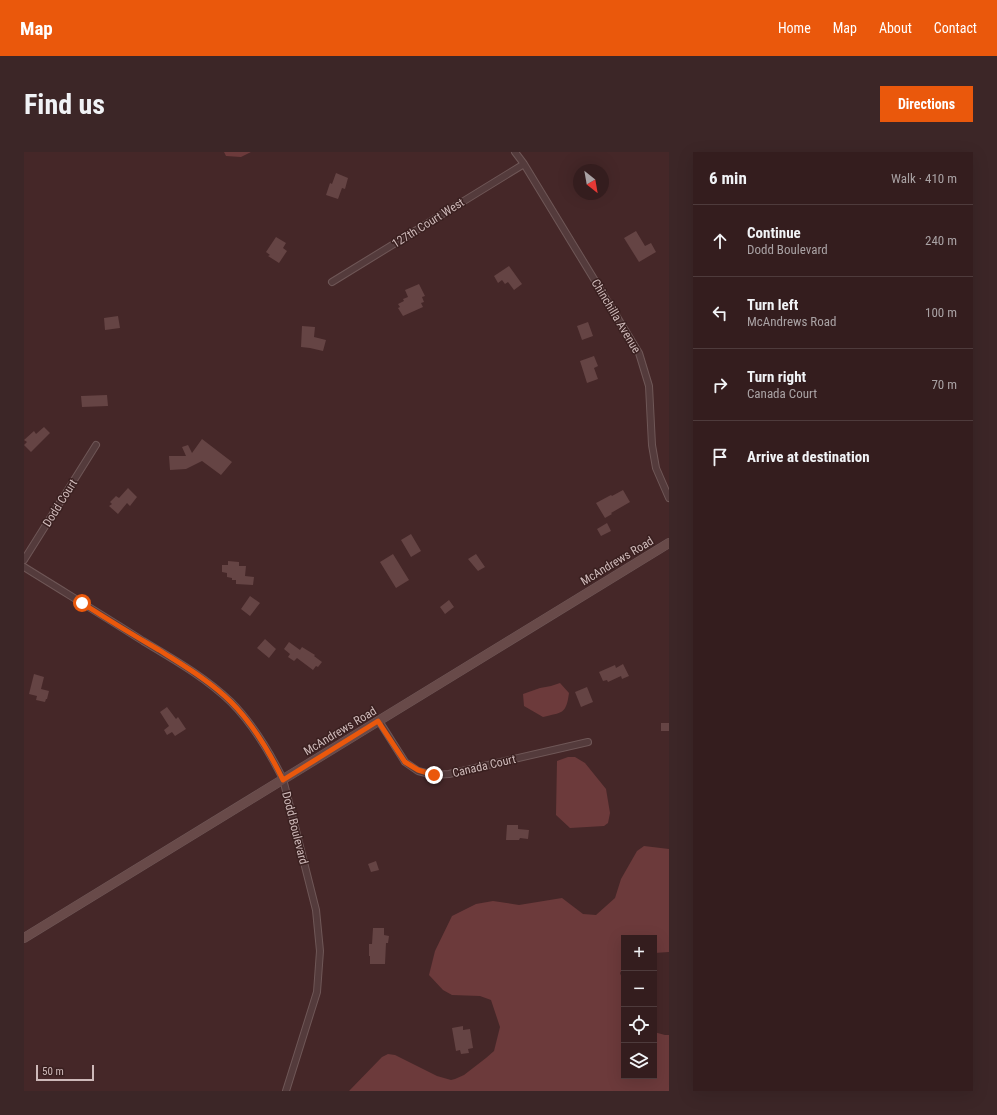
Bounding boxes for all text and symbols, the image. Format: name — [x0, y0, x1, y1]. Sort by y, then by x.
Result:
text: Map — [20, 17, 53, 40]
text: Home — [778, 20, 811, 36]
text: Map — [833, 20, 857, 36]
text: About — [879, 20, 912, 36]
text: Contact — [934, 20, 977, 36]
button: Directions — [880, 86, 973, 122]
text: Find us — [24, 88, 105, 121]
north arrow — [573, 164, 609, 200]
text: 6 min — [709, 168, 747, 188]
text: Walk · 410 m — [891, 171, 957, 186]
street label: 127th Court West — [389, 195, 467, 251]
text: Continue — [747, 224, 801, 242]
icon: ahead — [709, 230, 731, 252]
text: 240 m — [925, 233, 957, 248]
text: Dodd Boulevard — [747, 242, 828, 257]
street label: Chinchilla Avenue — [588, 276, 644, 356]
text: Turn left — [747, 296, 798, 314]
icon: left — [709, 302, 731, 324]
text: 100 m — [925, 305, 957, 320]
text: McAndrews Road — [747, 314, 836, 329]
text: Turn right — [747, 368, 806, 386]
icon: right — [709, 374, 731, 396]
text: 70 m — [931, 377, 957, 392]
text: Canada Court — [747, 386, 817, 401]
icon: arrive — [709, 446, 731, 468]
text: Arrive at destination — [747, 448, 870, 466]
street label: Dodd Court — [40, 476, 80, 529]
street label: McAndrews Road — [578, 534, 656, 588]
route start — [73, 594, 91, 612]
street label: McAndrews Road — [301, 704, 379, 758]
street label: Canada Court — [451, 752, 518, 780]
route end — [425, 766, 443, 784]
street label: Dodd Boulevard — [279, 790, 311, 866]
map controls — [621, 935, 657, 1079]
button: + — [621, 935, 657, 971]
button: − — [621, 971, 657, 1007]
button: locate — [621, 1007, 657, 1043]
button: layers — [621, 1043, 657, 1079]
scale bar — [36, 1063, 94, 1082]
text: 50 m — [42, 1065, 64, 1078]

